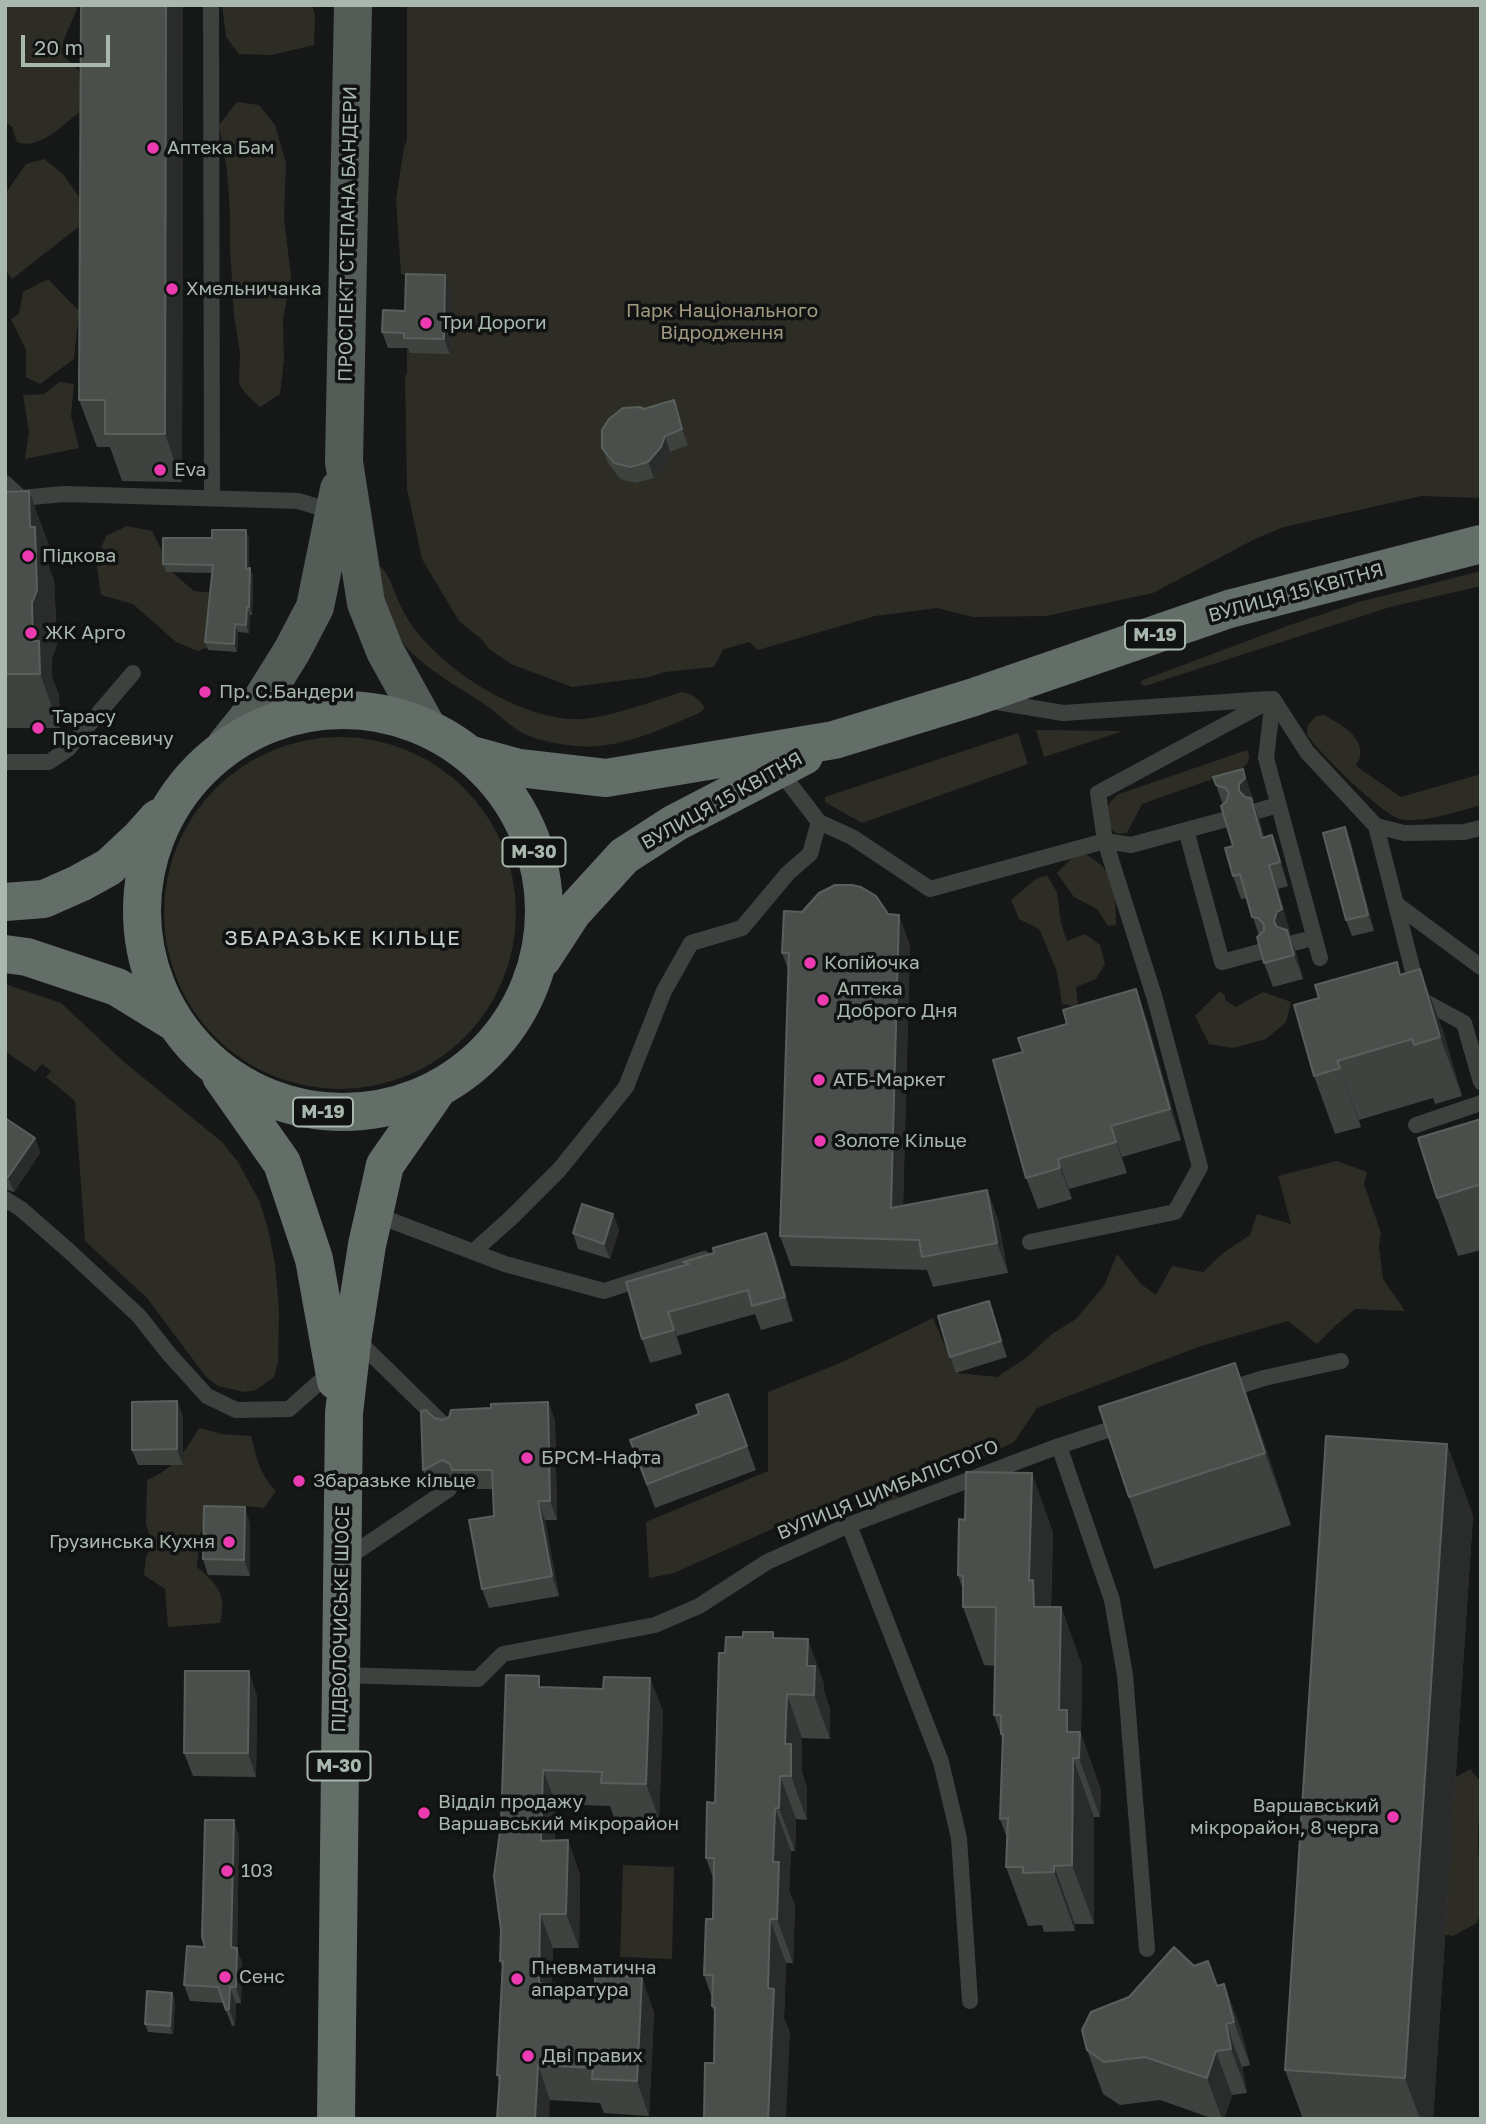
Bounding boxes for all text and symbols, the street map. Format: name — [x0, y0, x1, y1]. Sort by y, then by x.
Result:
scale bar — [24, 21, 114, 65]
text: 20 m — [34, 34, 83, 60]
street label: ПРОСПЕКТ СТЕПАНА БАНДЕРИ — [334, 86, 362, 382]
place label: Аптека Бам — [167, 137, 275, 159]
marker: Аптека Бам — [145, 140, 161, 156]
place label: Хмельничанка — [186, 278, 322, 300]
marker: Хмельничанка — [164, 281, 180, 297]
park label: Парк Національного Відродження — [626, 300, 818, 344]
place label: Три Дороги — [440, 312, 547, 334]
marker: Три Дороги — [418, 315, 434, 331]
place label: Eva — [174, 459, 206, 481]
marker: Eva — [152, 462, 168, 478]
place label: Підкова — [42, 545, 116, 567]
marker: Підкова — [20, 548, 36, 564]
street label: ВУЛИЦЯ 15 КВІТНЯ — [1206, 559, 1386, 627]
road number: М-19 — [1125, 620, 1185, 650]
place label: ЖК Арго — [45, 622, 126, 644]
marker: ЖК Арго — [23, 625, 39, 641]
place label: Пр. С.Бандери — [219, 681, 354, 703]
marker: Пр. С.Бандери — [197, 684, 213, 700]
place label: Тарасу Протасевичу — [52, 706, 174, 750]
marker: Тарасу Протасевичу — [30, 720, 46, 736]
street label: ВУЛИЦЯ 15 КВІТНЯ — [638, 747, 806, 855]
road number: М-30 — [503, 838, 566, 866]
district label: ЗБАРАЗЬКЕ КІЛЬЦЕ — [226, 925, 460, 951]
place label: Копійочка — [824, 952, 920, 974]
marker: Копійочка — [802, 955, 818, 971]
place label: Аптека Доброго Дня — [837, 978, 957, 1022]
marker: Аптека Доброго Дня — [815, 992, 831, 1008]
place label: АТБ-Маркет — [833, 1069, 945, 1091]
marker: АТБ-Маркет — [811, 1072, 827, 1088]
road number: М-19 — [293, 1098, 353, 1126]
place label: Золоте Кільце — [834, 1130, 967, 1152]
marker: Золоте Кільце — [812, 1133, 828, 1149]
street label: ВУЛИЦЯ ЦИМБАЛІСТОГО — [774, 1435, 1002, 1545]
place label: БРСМ-Нафта — [541, 1447, 661, 1469]
marker: БРСМ-Нафта — [519, 1450, 535, 1466]
place label: Збаразьке кільце — [313, 1470, 476, 1492]
marker: Збаразьке кільце — [291, 1473, 307, 1489]
street label: ПІДВОЛОЧИСЬКЕ ШОСЕ — [328, 1505, 354, 1733]
place label: Грузинська Кухня — [49, 1531, 215, 1553]
marker: Грузинська Кухня — [221, 1534, 237, 1550]
road number: М-30 — [308, 1751, 370, 1780]
place label: Відділ продажу Варшавський мікрорайон — [438, 1791, 679, 1835]
place label: Варшавський мікрорайон, 8 черга — [1190, 1795, 1379, 1839]
marker: Відділ продажу Варшавський мікрорайон — [416, 1805, 432, 1821]
marker: Варшавський мікрорайон, 8 черга — [1385, 1809, 1401, 1825]
place label: 103 — [241, 1860, 273, 1882]
marker: 103 — [219, 1863, 235, 1879]
place label: Пневматична апаратура — [531, 1957, 657, 2001]
place label: Сенс — [239, 1966, 285, 1988]
marker: Сенс — [217, 1969, 233, 1985]
marker: Пневматична апаратура — [509, 1971, 525, 1987]
place label: Дві правих — [542, 2045, 643, 2067]
marker: Дві правих — [520, 2048, 536, 2064]

